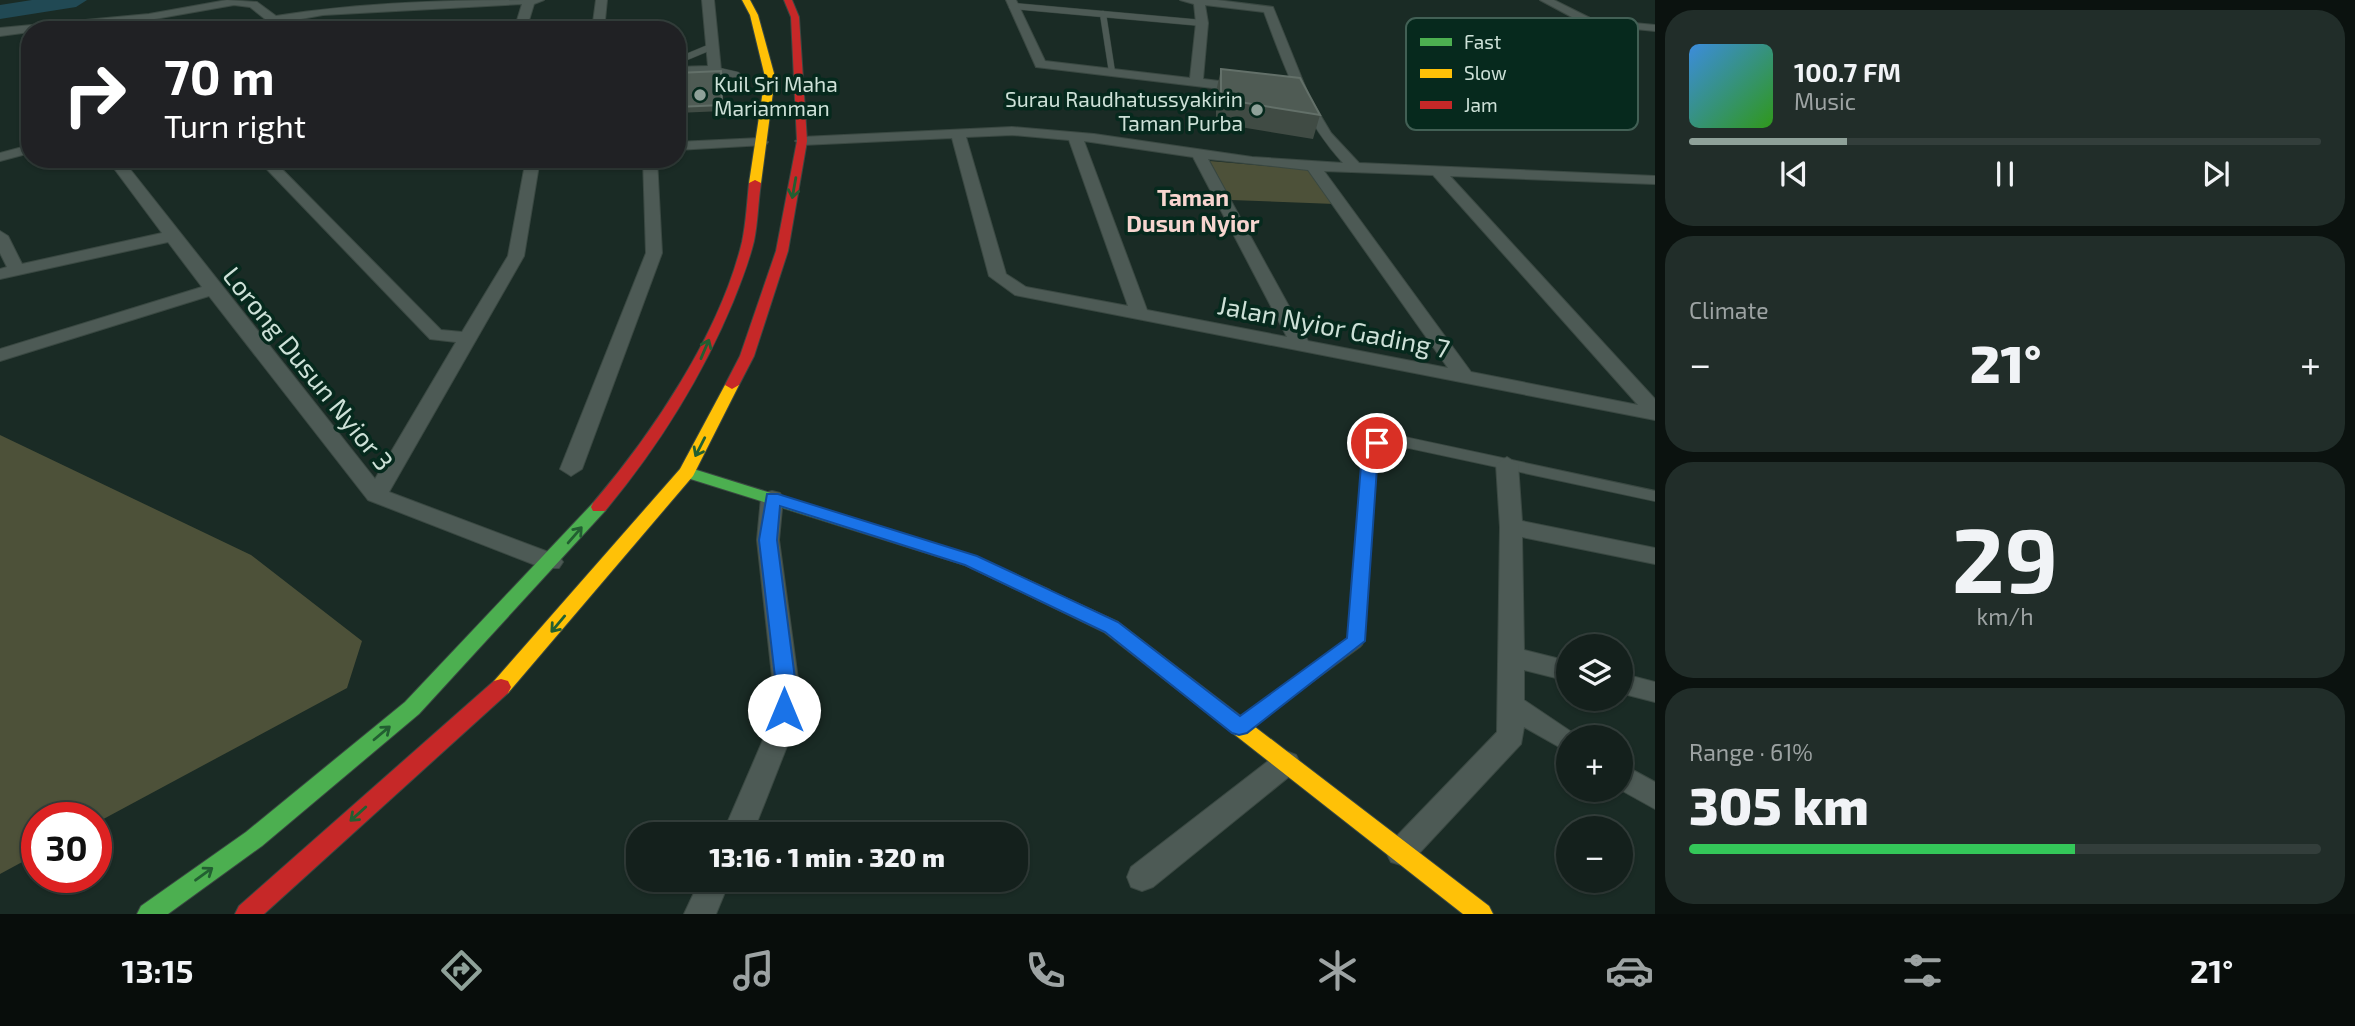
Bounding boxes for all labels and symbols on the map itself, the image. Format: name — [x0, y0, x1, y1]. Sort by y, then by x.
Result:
legend — [1406, 18, 1638, 130]
text: Fast — [1464, 30, 1501, 53]
text: Slow — [1464, 61, 1507, 84]
place label: Kuil Sri Maha Mariamman — [714, 71, 838, 120]
place label: Surau Raudhatussyakirin Taman Purba — [1005, 86, 1243, 135]
marker: Kuil Sri Maha Mariamman — [692, 87, 708, 103]
text: Jam — [1464, 93, 1498, 116]
marker: Surau Raudhatussyakirin Taman Purba — [1249, 102, 1265, 118]
one-way arrow — [786, 176, 800, 199]
district label: Taman Dusun Nyior — [1126, 183, 1260, 237]
street label: Lorong Dusun Nyior 3 — [217, 260, 401, 476]
street label: Jalan Nyior Gading 7 — [1215, 288, 1453, 364]
one-way arrow — [699, 339, 712, 360]
pin — [1347, 413, 1407, 473]
one-way arrow — [693, 436, 706, 457]
one-way arrow — [567, 526, 583, 544]
one-way arrow — [550, 614, 566, 632]
position arrow — [747, 673, 821, 747]
one-way arrow — [373, 725, 391, 741]
speed limit sign: 30 — [21, 802, 112, 893]
one-way arrow — [350, 806, 368, 822]
one-way arrow — [194, 867, 213, 881]

